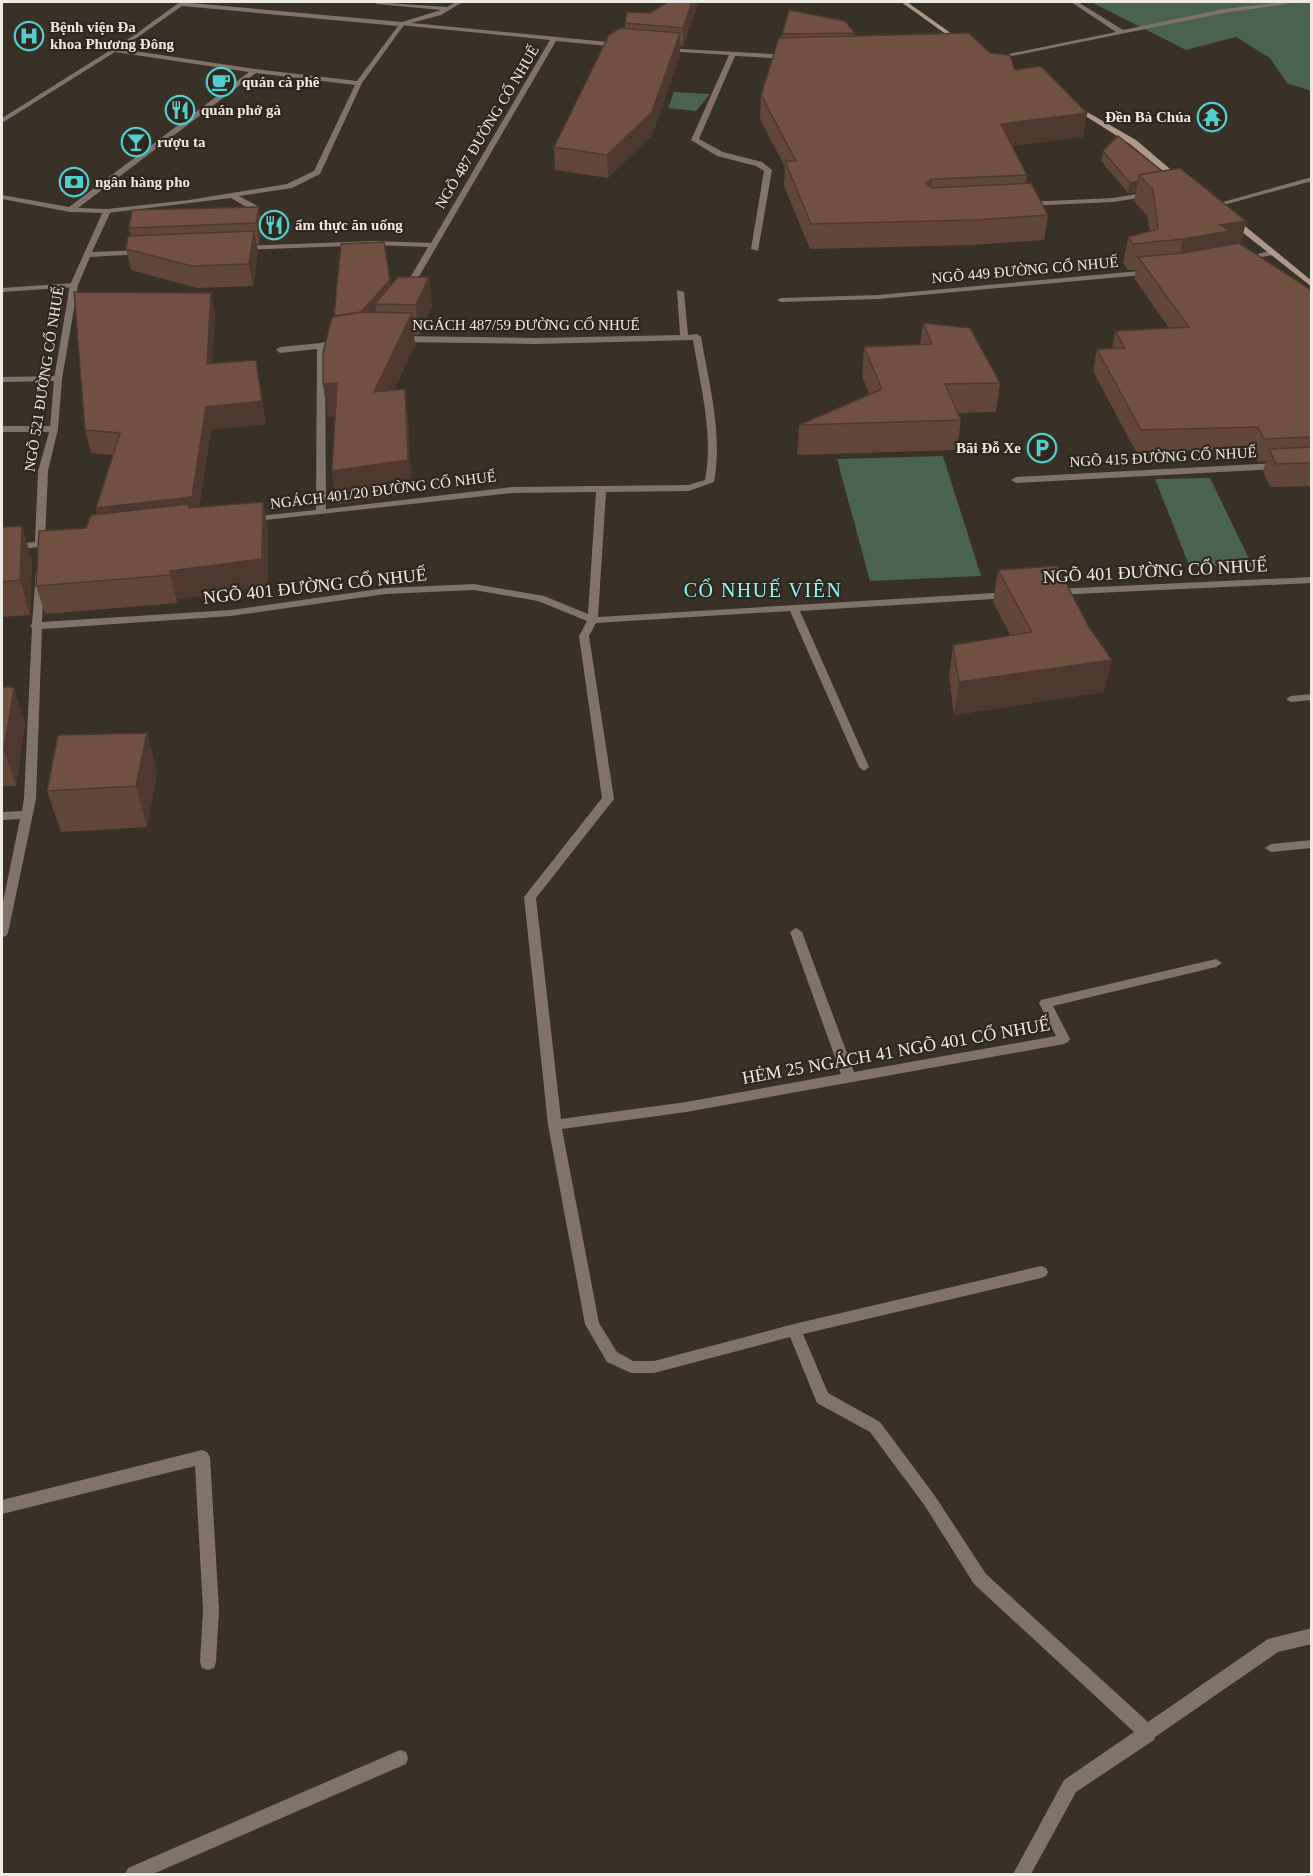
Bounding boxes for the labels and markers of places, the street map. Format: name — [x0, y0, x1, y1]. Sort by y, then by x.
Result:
place label: Bệnh viện Đa khoa Phương Đông — [50, 19, 175, 52]
hospital icon: Bệnh viện Đa khoa Phương Đông — [13, 20, 45, 52]
cafe icon: quán cà phê — [205, 66, 237, 98]
place label: quán cà phê — [242, 74, 320, 90]
restaurant icon: quán phở gà — [164, 94, 196, 126]
temple icon: Đền Bà Chúa — [1196, 101, 1228, 133]
place label: quán phở gà — [201, 102, 282, 118]
place label: Đền Bà Chúa — [1105, 109, 1191, 125]
bar icon: rượu ta — [120, 126, 152, 158]
place label: rượu ta — [157, 134, 206, 150]
bank icon: ngân hàng pho — [58, 166, 90, 198]
place label: ngân hàng pho — [95, 174, 190, 190]
restaurant icon: ẩm thực ăn uống — [258, 209, 290, 241]
place label: ẩm thực ăn uống — [295, 217, 403, 233]
parking icon: Bãi Đỗ Xe — [1026, 432, 1058, 464]
place label: Bãi Đỗ Xe — [956, 440, 1021, 456]

